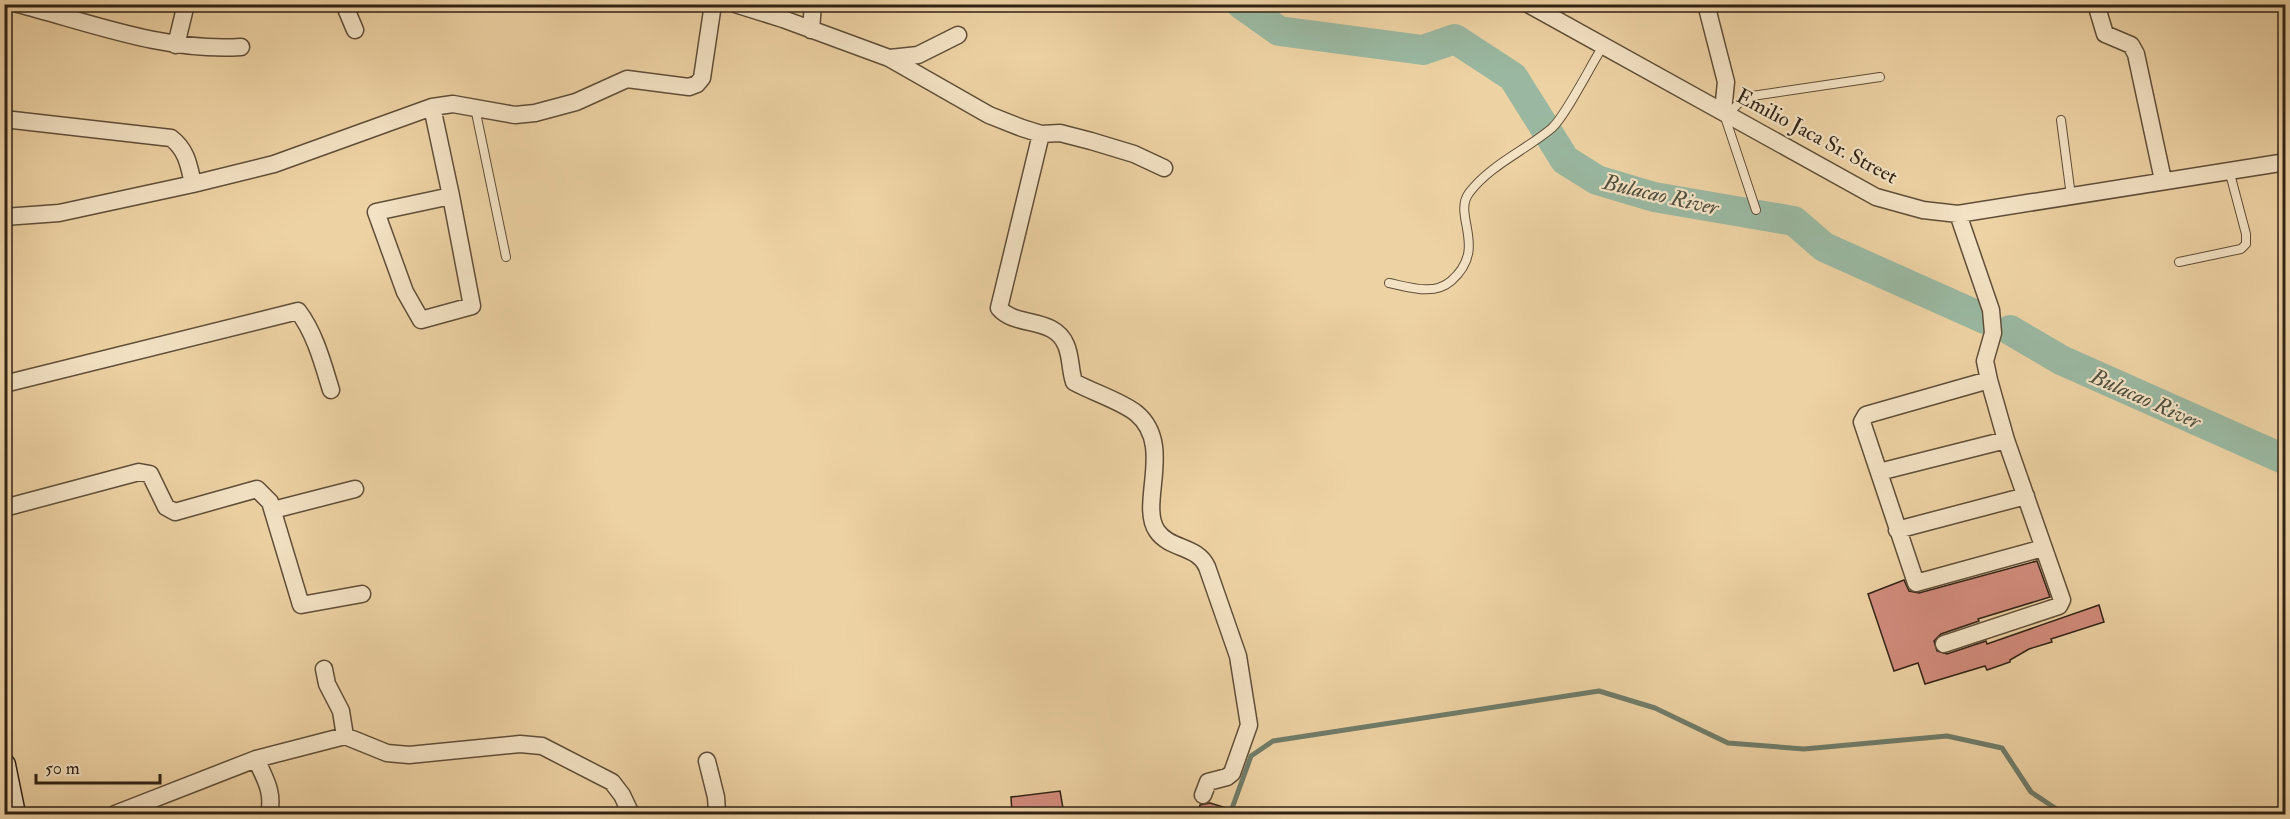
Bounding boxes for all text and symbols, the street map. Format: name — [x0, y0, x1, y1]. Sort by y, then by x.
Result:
street label: Emilio Jaca Sr. Street — [1731, 83, 1902, 190]
water label: Bulacao River — [1599, 168, 1723, 222]
water label: Bulacao River — [2085, 362, 2207, 436]
scale bar — [36, 747, 160, 785]
text: 50 m — [45, 757, 80, 780]

